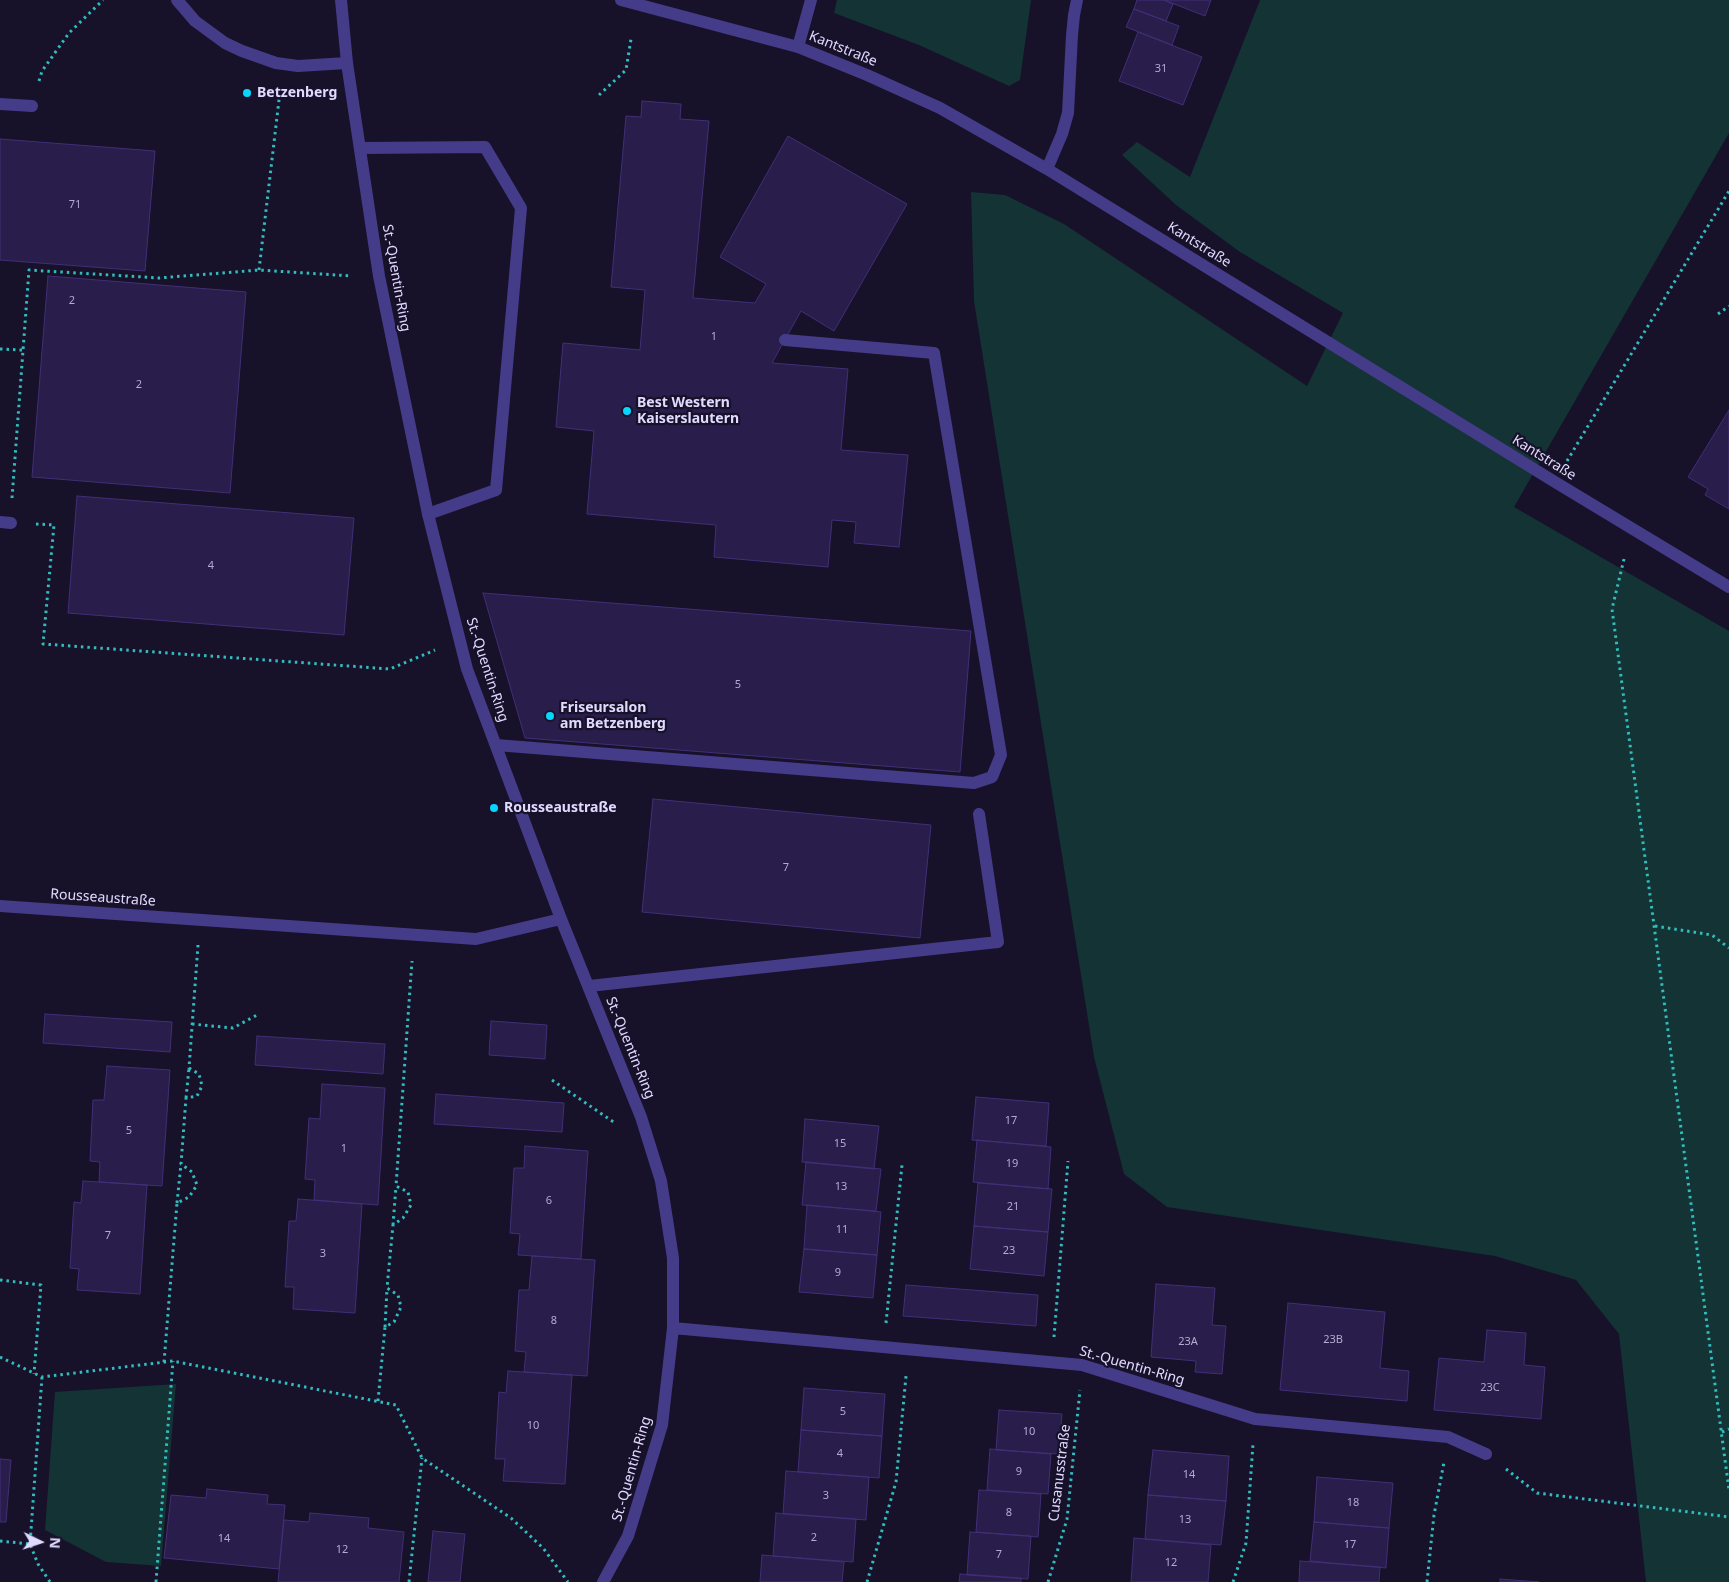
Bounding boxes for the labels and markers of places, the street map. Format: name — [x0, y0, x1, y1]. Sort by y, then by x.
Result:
place label: Betzenberg — [257, 85, 337, 101]
marker: Betzenberg — [241, 87, 253, 99]
place label: Best Western Kaiserslautern — [637, 395, 739, 428]
marker: Best Western Kaiserslautern — [621, 405, 633, 417]
place label: Friseursalon am Betzenberg — [560, 700, 666, 732]
marker: Friseursalon am Betzenberg — [544, 710, 556, 722]
place label: Rousseaustraße — [504, 800, 617, 816]
marker: Rousseaustraße — [488, 802, 500, 814]

